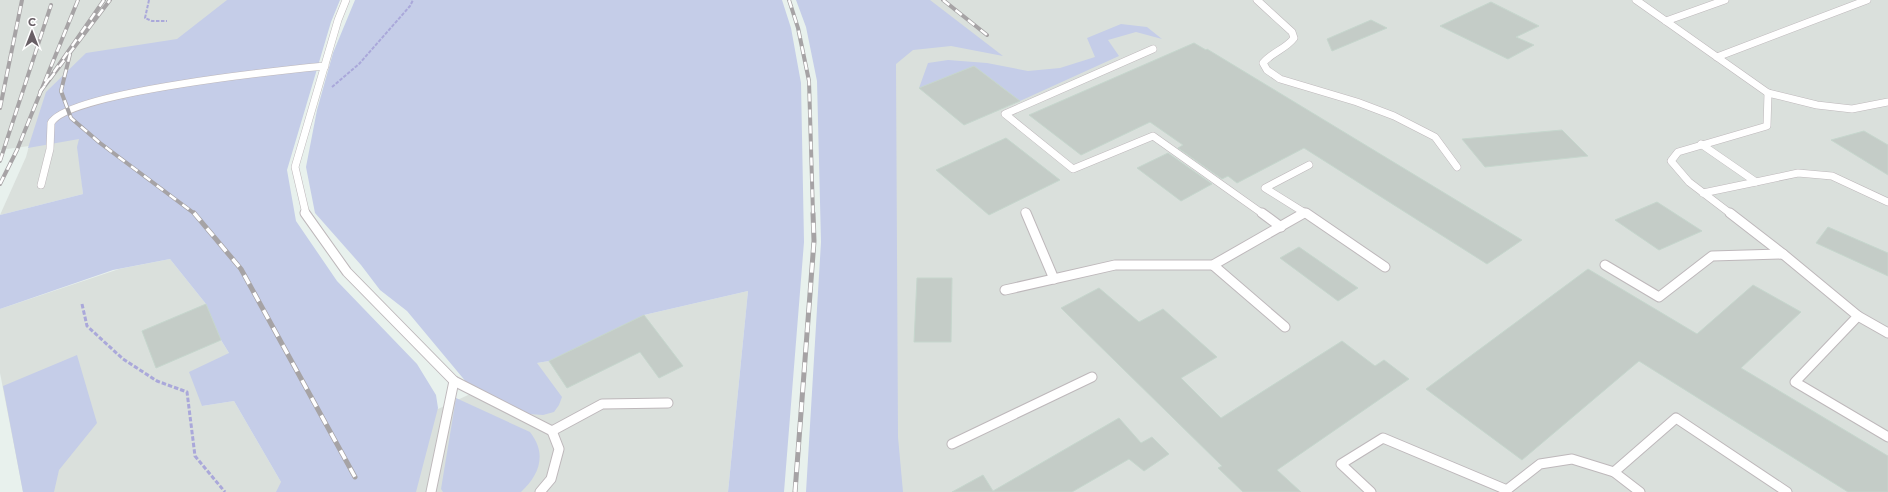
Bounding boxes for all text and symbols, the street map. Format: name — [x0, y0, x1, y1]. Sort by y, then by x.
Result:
north arrow — [12, 12, 52, 52]
text: С — [28, 15, 36, 29]

